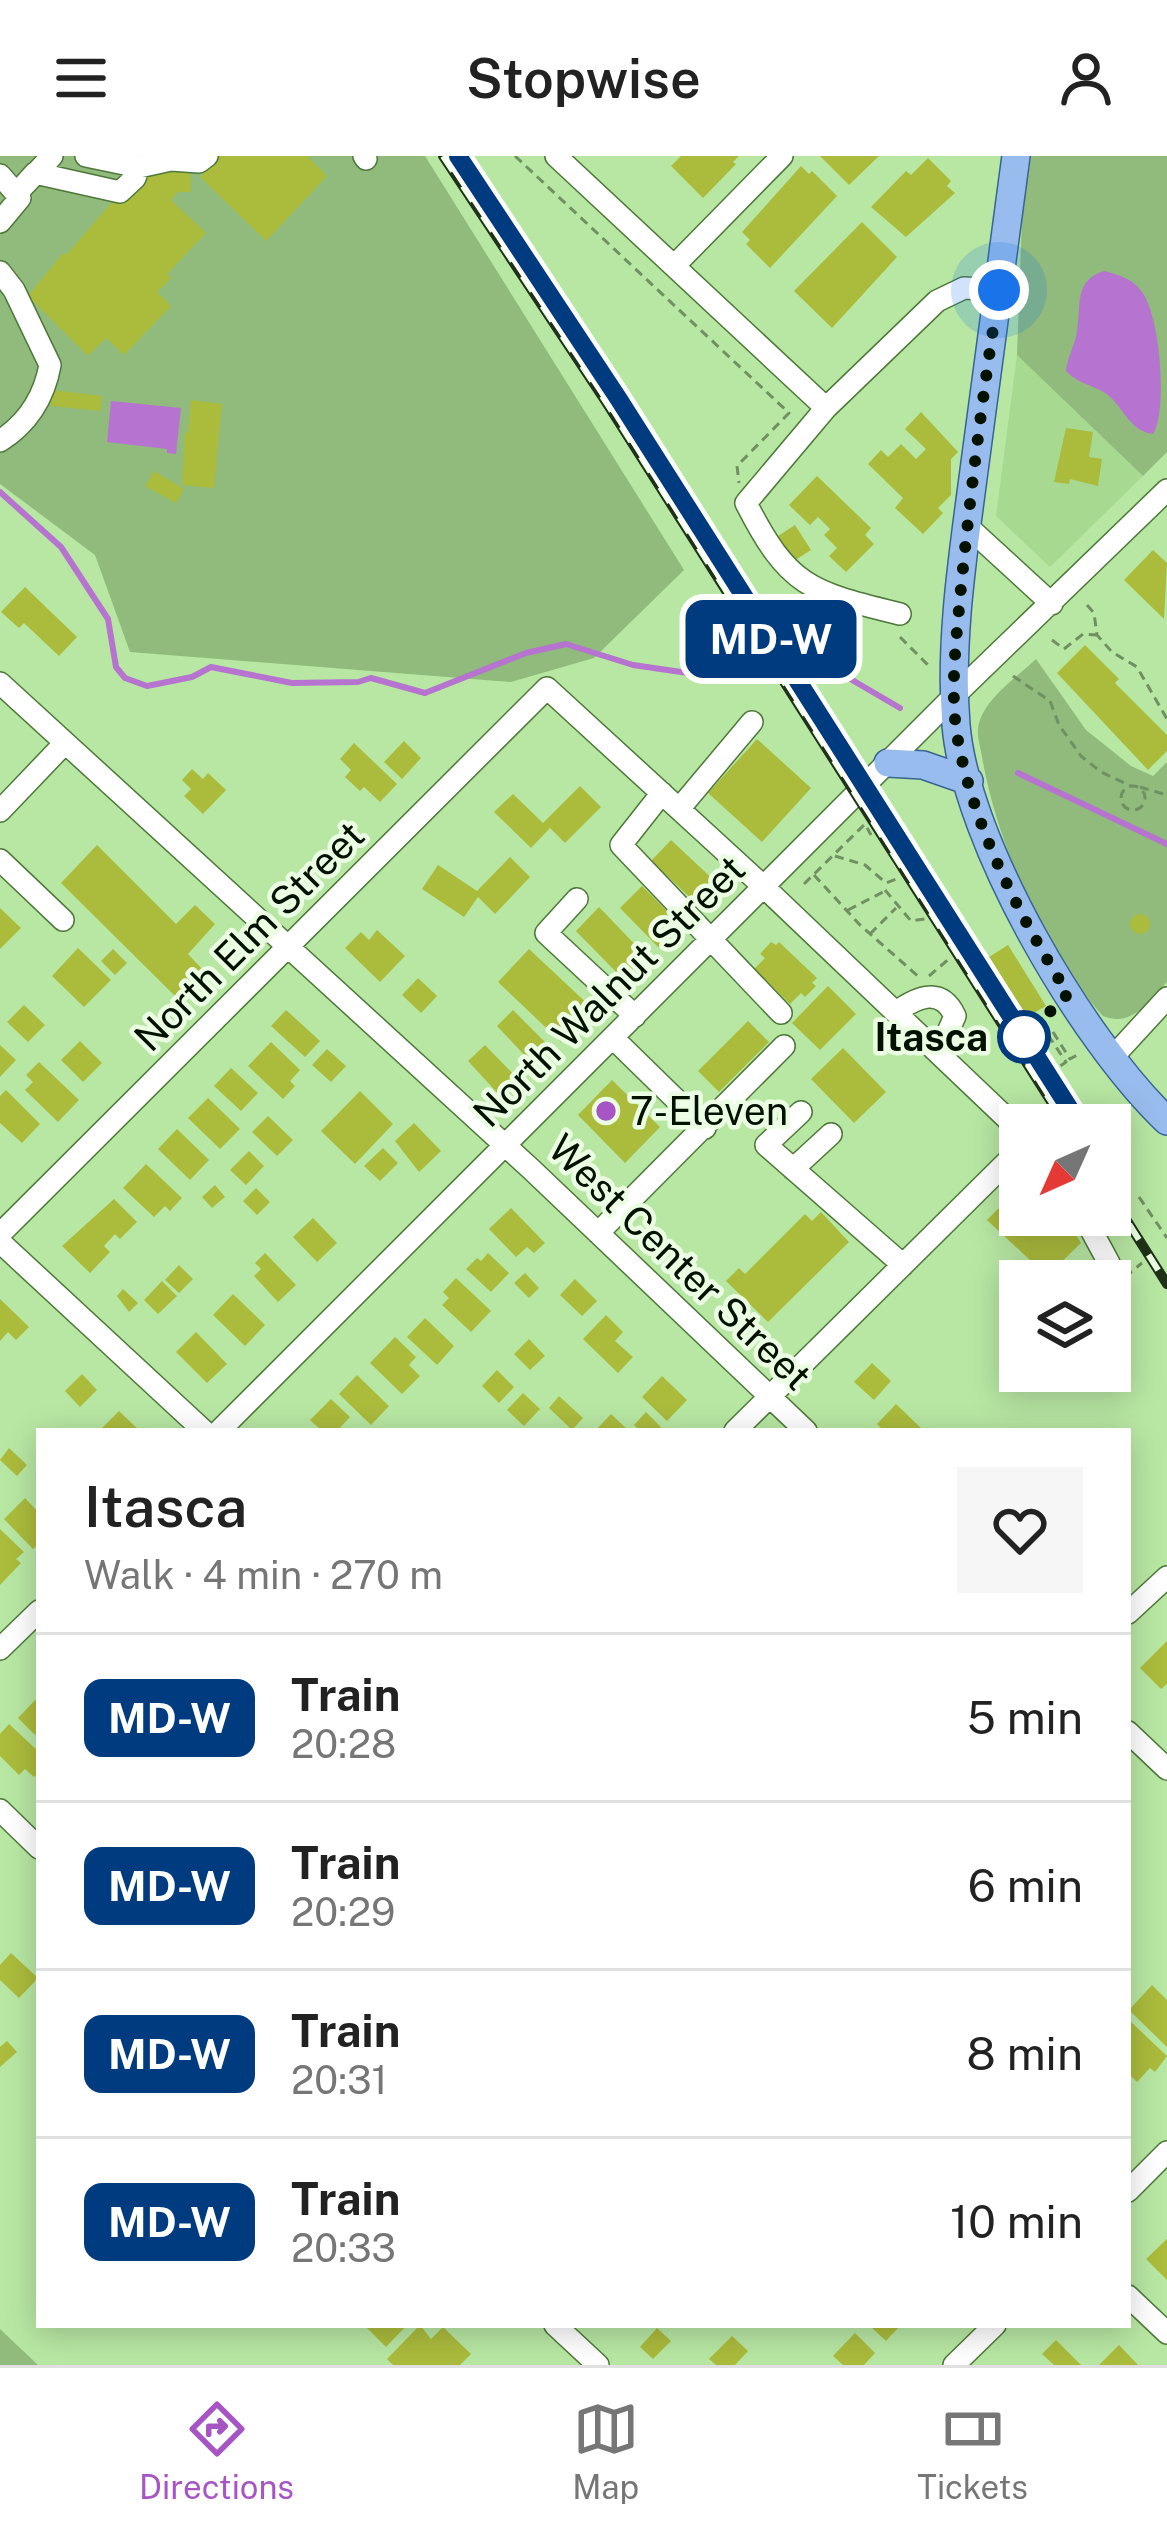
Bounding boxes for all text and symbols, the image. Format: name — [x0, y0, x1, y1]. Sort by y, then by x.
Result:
icon: menu — [48, 45, 114, 111]
icon: person — [1053, 45, 1119, 111]
text: Stopwise — [466, 47, 701, 110]
your location — [969, 260, 1029, 320]
line badge: MD-W — [687, 600, 855, 678]
text: MD-W — [709, 614, 833, 663]
street label: North Elm Street — [125, 812, 373, 1060]
street label: North Walnut Street — [464, 846, 754, 1136]
marker: Itasca — [999, 1012, 1049, 1062]
place label: Itasca — [874, 1014, 988, 1060]
place label: 7-Eleven — [630, 1088, 788, 1134]
marker: 7-Eleven — [593, 1098, 619, 1124]
north arrow — [999, 1104, 1131, 1236]
map controls — [999, 1104, 1131, 1392]
street label: West Center Street — [539, 1125, 821, 1399]
button: layers — [999, 1260, 1131, 1392]
button: heart — [957, 1467, 1083, 1593]
text: Itasca — [84, 1473, 247, 1540]
text: Walk · 4 min · 270 m — [84, 1552, 443, 1598]
text: Train — [291, 1668, 400, 1721]
text: 5 min — [967, 1691, 1083, 1744]
text: MD-W — [108, 1693, 231, 1742]
text: 20:28 — [291, 1721, 396, 1767]
text: Train — [291, 1836, 400, 1889]
text: 6 min — [968, 1859, 1083, 1912]
text: MD-W — [108, 1861, 231, 1910]
text: 20:29 — [291, 1889, 395, 1935]
text: Train — [291, 2004, 400, 2057]
text: 8 min — [967, 2027, 1083, 2080]
text: MD-W — [108, 2029, 231, 2078]
text: 20:31 — [291, 2057, 387, 2103]
text: Train — [291, 2172, 400, 2225]
text: 10 min — [950, 2195, 1083, 2248]
text: MD-W — [108, 2197, 231, 2246]
text: 20:33 — [291, 2225, 396, 2271]
tab: Directions — [139, 2396, 294, 2506]
tab: Map — [572, 2396, 639, 2506]
tab: Tickets — [917, 2396, 1028, 2506]

